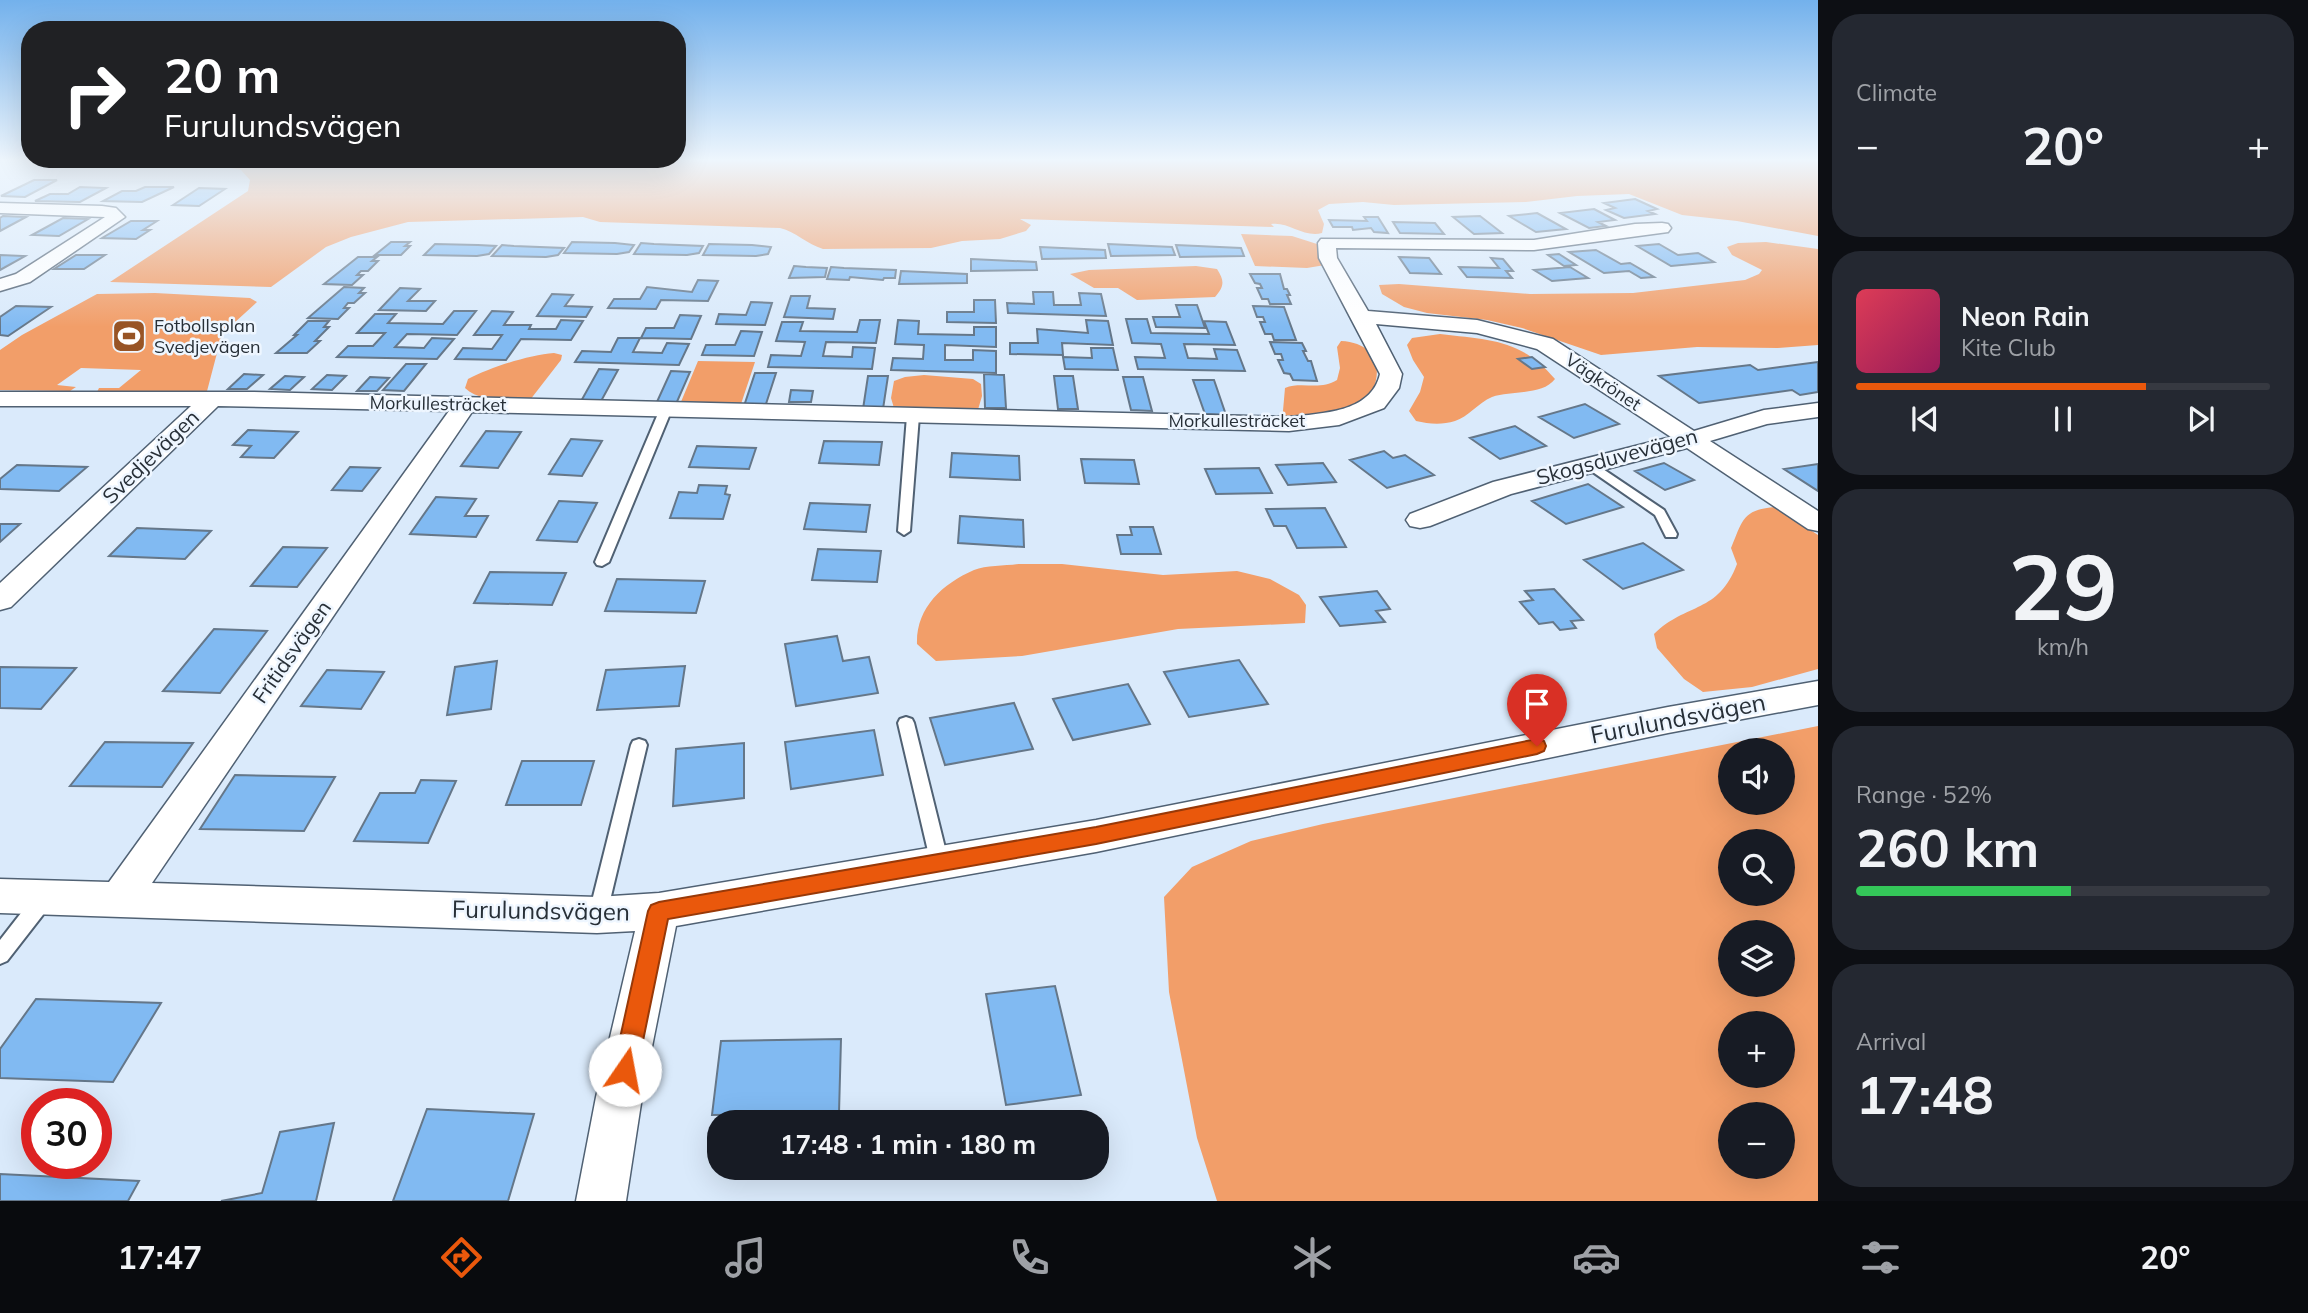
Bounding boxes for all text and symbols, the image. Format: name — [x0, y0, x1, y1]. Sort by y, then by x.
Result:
text: 20 m — [164, 44, 280, 105]
icon: right — [49, 49, 140, 140]
text: Climate — [1856, 78, 1937, 107]
text: Furulundsvägen — [164, 105, 401, 145]
text: 20° — [2022, 113, 2104, 178]
text: − — [1856, 121, 1879, 169]
text: + — [2247, 121, 2270, 169]
text: Neon Rain — [1961, 300, 2090, 333]
place label: Fotbollsplan Svedjevägen — [154, 314, 261, 358]
sports icon: Fotbollsplan Svedjevägen — [110, 317, 148, 355]
text: Kite Club — [1961, 333, 2056, 362]
street label: Vägkrönet — [1561, 348, 1646, 415]
street label: Morkullesträcket — [369, 391, 507, 416]
icon: previous — [1906, 400, 1944, 438]
icon: pause — [2044, 400, 2082, 438]
icon: next — [2182, 400, 2220, 438]
street label: Svedjevägen — [97, 404, 204, 509]
street label: Morkullesträcket — [1169, 409, 1305, 432]
street label: Skogsduvevägen — [1533, 422, 1700, 490]
text: 29 — [2008, 529, 2118, 643]
street label: Fritidsvägen — [246, 595, 336, 708]
text: km/h — [2037, 632, 2089, 661]
pin — [1507, 674, 1567, 746]
icon: arrive — [1518, 685, 1556, 723]
street label: Furulundsvägen — [1588, 686, 1768, 750]
map controls — [1718, 738, 1795, 1179]
button: sound — [1718, 738, 1795, 815]
text: Range · 52% — [1856, 780, 1992, 809]
text: 260 km — [1856, 815, 2039, 880]
button: search — [1718, 829, 1795, 906]
street label: Furulundsvägen — [452, 893, 630, 927]
button: layers — [1718, 920, 1795, 997]
button: + — [1718, 1011, 1795, 1088]
text: Arrival — [1856, 1027, 1926, 1056]
position arrow — [588, 1033, 662, 1107]
text: 17:48 — [1856, 1062, 1994, 1127]
speed limit sign: 30 — [21, 1088, 112, 1179]
button: − — [1718, 1102, 1795, 1179]
text: 17:48 · 1 min · 180 m — [780, 1128, 1036, 1161]
icon: directions — [437, 1233, 486, 1282]
icon: music — [721, 1233, 770, 1282]
icon: phone — [1005, 1233, 1054, 1282]
icon: climate — [1288, 1233, 1337, 1282]
icon: car — [1572, 1233, 1621, 1282]
icon: filters — [1856, 1233, 1905, 1282]
text: 17:47 — [117, 1237, 202, 1277]
text: 20° — [2140, 1237, 2190, 1277]

